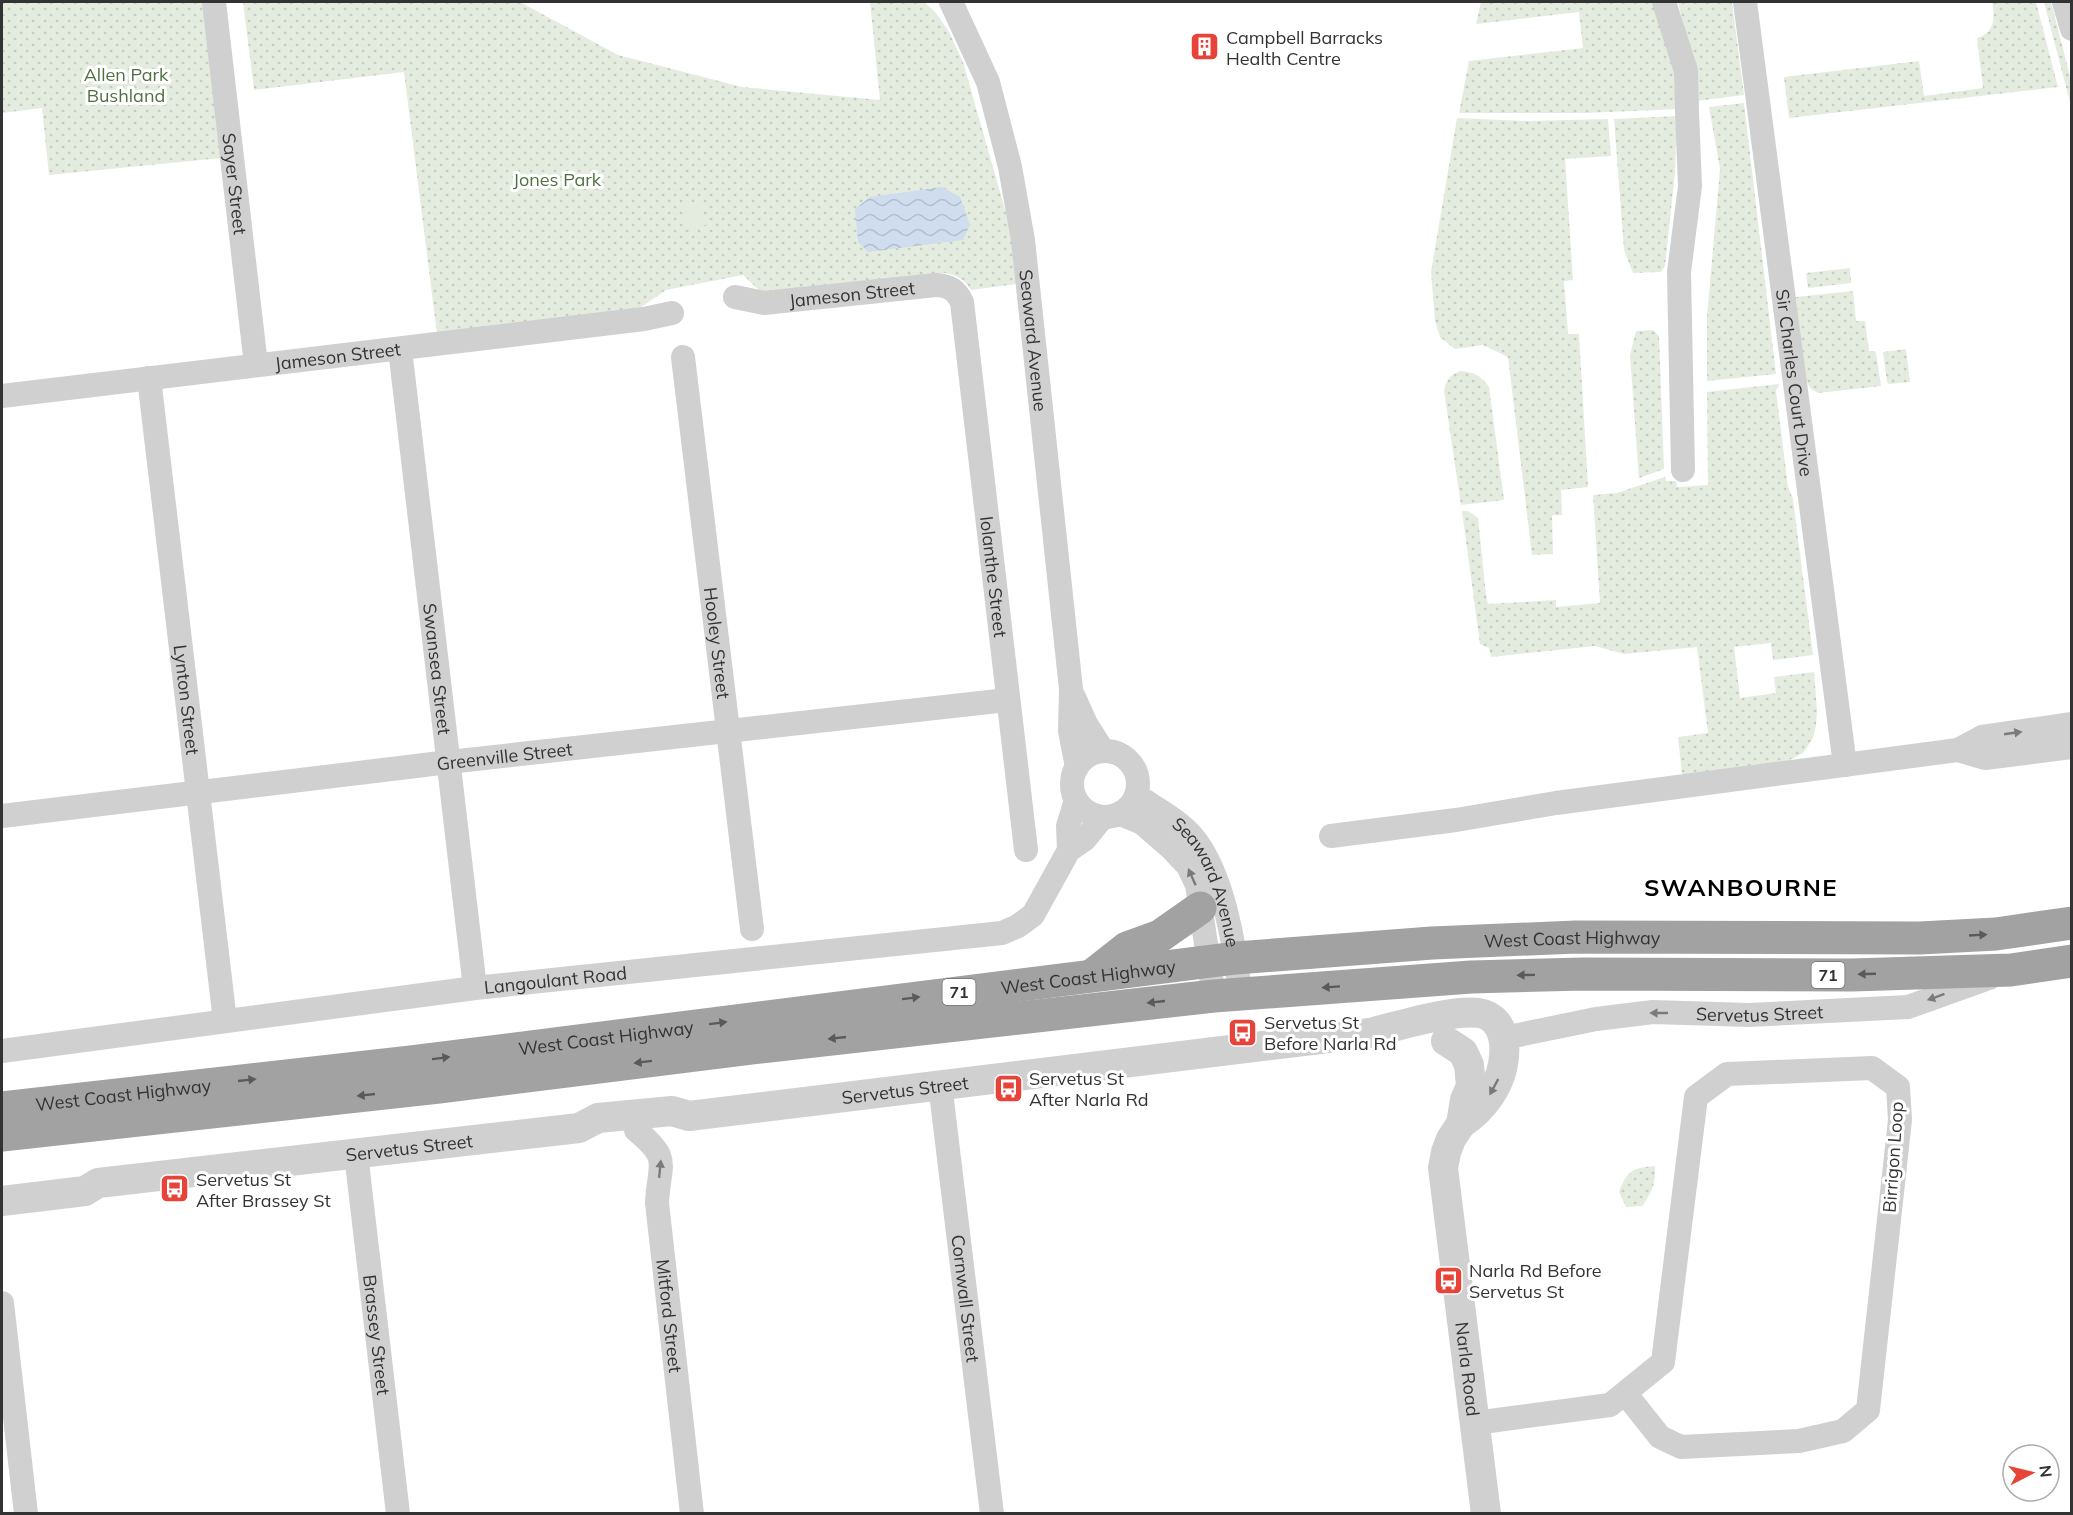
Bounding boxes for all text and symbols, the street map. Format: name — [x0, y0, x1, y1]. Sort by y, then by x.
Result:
place label: Campbell Barracks Health Centre — [1226, 26, 1383, 70]
building icon: Campbell Barracks Health Centre — [1189, 31, 1221, 63]
park label: Allen Park Bushland — [84, 63, 169, 107]
street label: Sayer Street — [218, 132, 252, 236]
park label: Jones Park — [513, 168, 602, 191]
street label: Seaward Avenue — [1015, 268, 1053, 413]
street label: Jameson Street — [788, 276, 916, 312]
street label: Sir Charles Court Drive — [1771, 288, 1819, 478]
street label: Jameson Street — [273, 337, 402, 375]
street label: Iolanthe Street — [976, 515, 1013, 638]
street label: Hooley Street — [699, 586, 736, 700]
street label: Swansea Street — [418, 602, 457, 736]
street label: Lynton Street — [169, 643, 205, 756]
one-way arrow — [2004, 728, 2023, 737]
street label: Greenville Street — [435, 737, 573, 775]
street label: Seaward Avenue — [1168, 812, 1245, 949]
one-way arrow — [1188, 868, 1197, 885]
district label: SWANBOURNE — [1644, 872, 1838, 902]
street label: West Coast Highway — [1484, 925, 1661, 952]
one-way arrow — [1969, 930, 1988, 939]
street label: West Coast Highway — [999, 954, 1177, 999]
street label: Langoulant Road — [483, 961, 628, 999]
road number: 71 — [1812, 962, 1844, 988]
one-way arrow — [1857, 970, 1876, 979]
one-way arrow — [1516, 971, 1535, 980]
road number: 71 — [942, 979, 976, 1005]
one-way arrow — [1322, 982, 1341, 992]
one-way arrow — [1927, 992, 1945, 1002]
one-way arrow — [902, 994, 921, 1003]
one-way arrow — [1146, 997, 1165, 1007]
street label: Servetus Street — [1696, 1000, 1824, 1027]
one-way arrow — [1650, 1008, 1669, 1018]
place label: Servetus St Before Narla Rd — [1264, 1011, 1397, 1055]
street label: West Coast Highway — [517, 1015, 695, 1060]
bus stop icon: Servetus St Before Narla Rd — [1227, 1016, 1259, 1048]
one-way arrow — [709, 1018, 728, 1028]
one-way arrow — [828, 1033, 847, 1043]
one-way arrow — [432, 1053, 451, 1063]
one-way arrow — [634, 1057, 653, 1066]
place label: Servetus St After Narla Rd — [1029, 1067, 1149, 1111]
street label: Servetus Street — [840, 1071, 970, 1109]
bus stop icon: Servetus St After Narla Rd — [992, 1072, 1024, 1104]
street label: West Coast Highway — [34, 1073, 213, 1116]
one-way arrow — [238, 1076, 257, 1085]
one-way arrow — [1489, 1079, 1499, 1096]
one-way arrow — [357, 1090, 376, 1100]
street label: Birrigon Loop — [1878, 1101, 1908, 1213]
street label: Servetus Street — [344, 1129, 474, 1166]
one-way arrow — [655, 1159, 665, 1178]
place label: Servetus St After Brassey St — [196, 1168, 331, 1212]
bus stop icon: Servetus St After Brassey St — [159, 1173, 191, 1205]
street label: Cornwall Street — [947, 1233, 985, 1364]
street label: Mitford Street — [652, 1258, 687, 1374]
place label: Narla Rd Before Servetus St — [1469, 1259, 1602, 1303]
bus stop icon: Narla Rd Before Servetus St — [1432, 1264, 1464, 1296]
street label: Brassey Street — [359, 1273, 396, 1396]
street label: Narla Road — [1451, 1321, 1485, 1417]
north arrow — [2001, 1443, 2061, 1503]
text: N — [2035, 1464, 2057, 1478]

